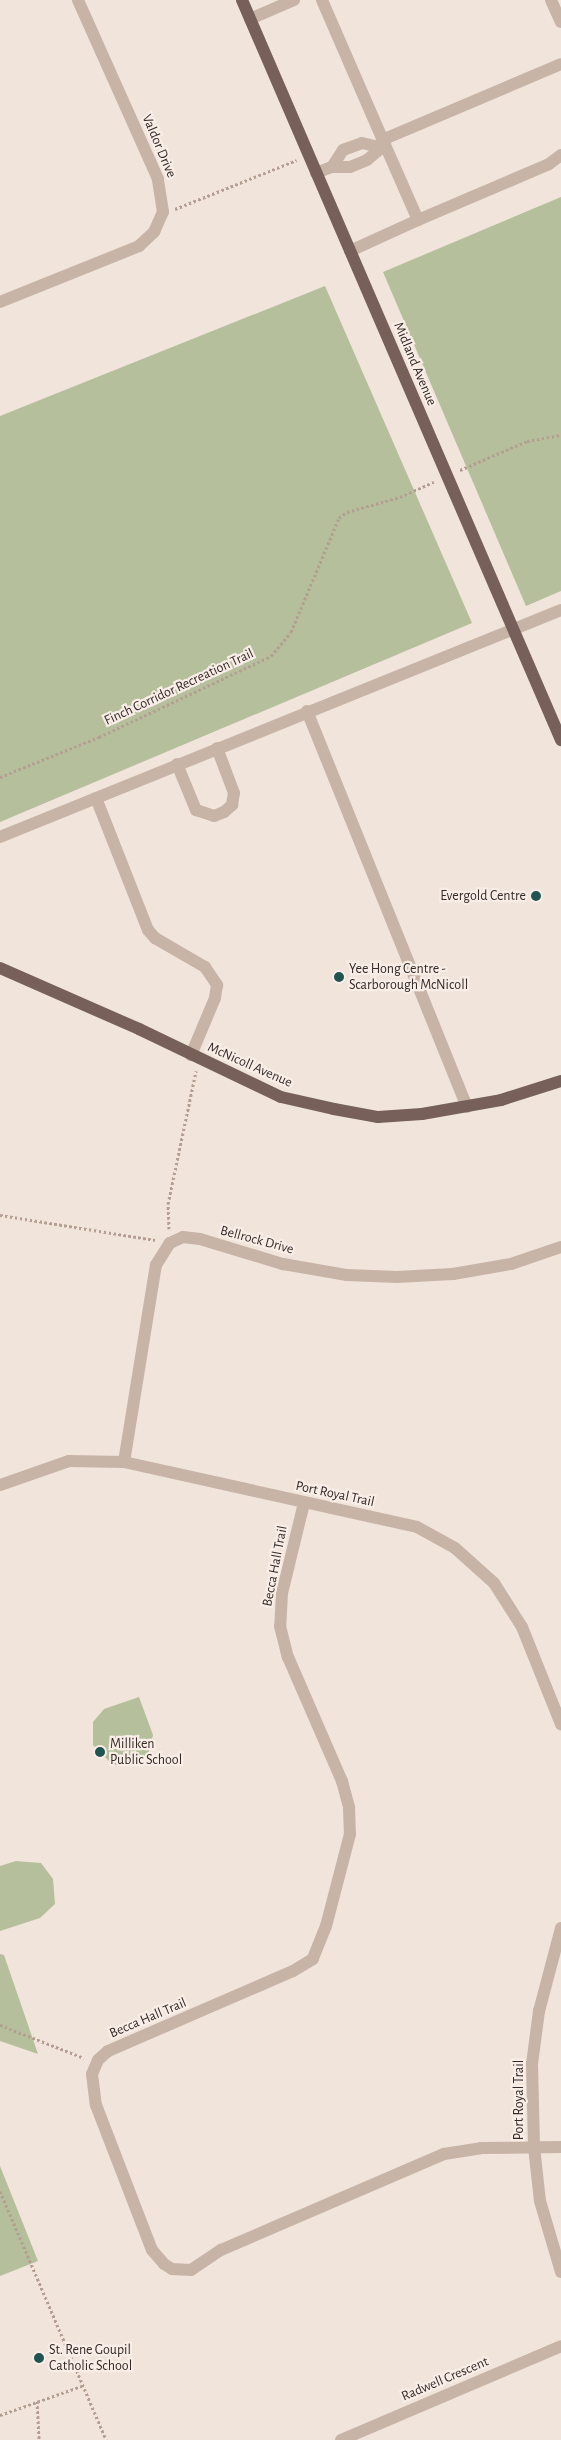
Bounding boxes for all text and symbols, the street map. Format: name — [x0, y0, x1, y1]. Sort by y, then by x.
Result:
street label: Valdor Drive — [138, 112, 180, 180]
street label: Midland Avenue — [390, 320, 440, 408]
street label: Finch Corridor Recreation Trail — [102, 645, 256, 729]
place label: Evergold Centre — [440, 888, 526, 904]
marker: Evergold Centre — [530, 890, 542, 902]
place label: Yee Hong Centre - Scarborough McNicoll — [349, 961, 468, 994]
marker: Yee Hong Centre - Scarborough McNicoll — [333, 971, 345, 983]
street label: McNicoll Avenue — [205, 1039, 295, 1091]
street label: Bellrock Drive — [218, 1222, 296, 1258]
street label: Port Royal Trail — [294, 1477, 376, 1511]
street label: Becca Hall Trail — [259, 1524, 291, 1608]
place label: Milliken Public School — [110, 1736, 182, 1768]
marker: Milliken Public School — [94, 1746, 106, 1758]
street label: Becca Hall Trail — [107, 1994, 189, 2042]
street label: Port Royal Trail — [511, 2060, 527, 2140]
place label: St. Rene Goupil Catholic School — [49, 2342, 132, 2374]
marker: St. Rene Goupil Catholic School — [33, 2352, 45, 2364]
street label: Radwell Crescent — [399, 2353, 491, 2405]

